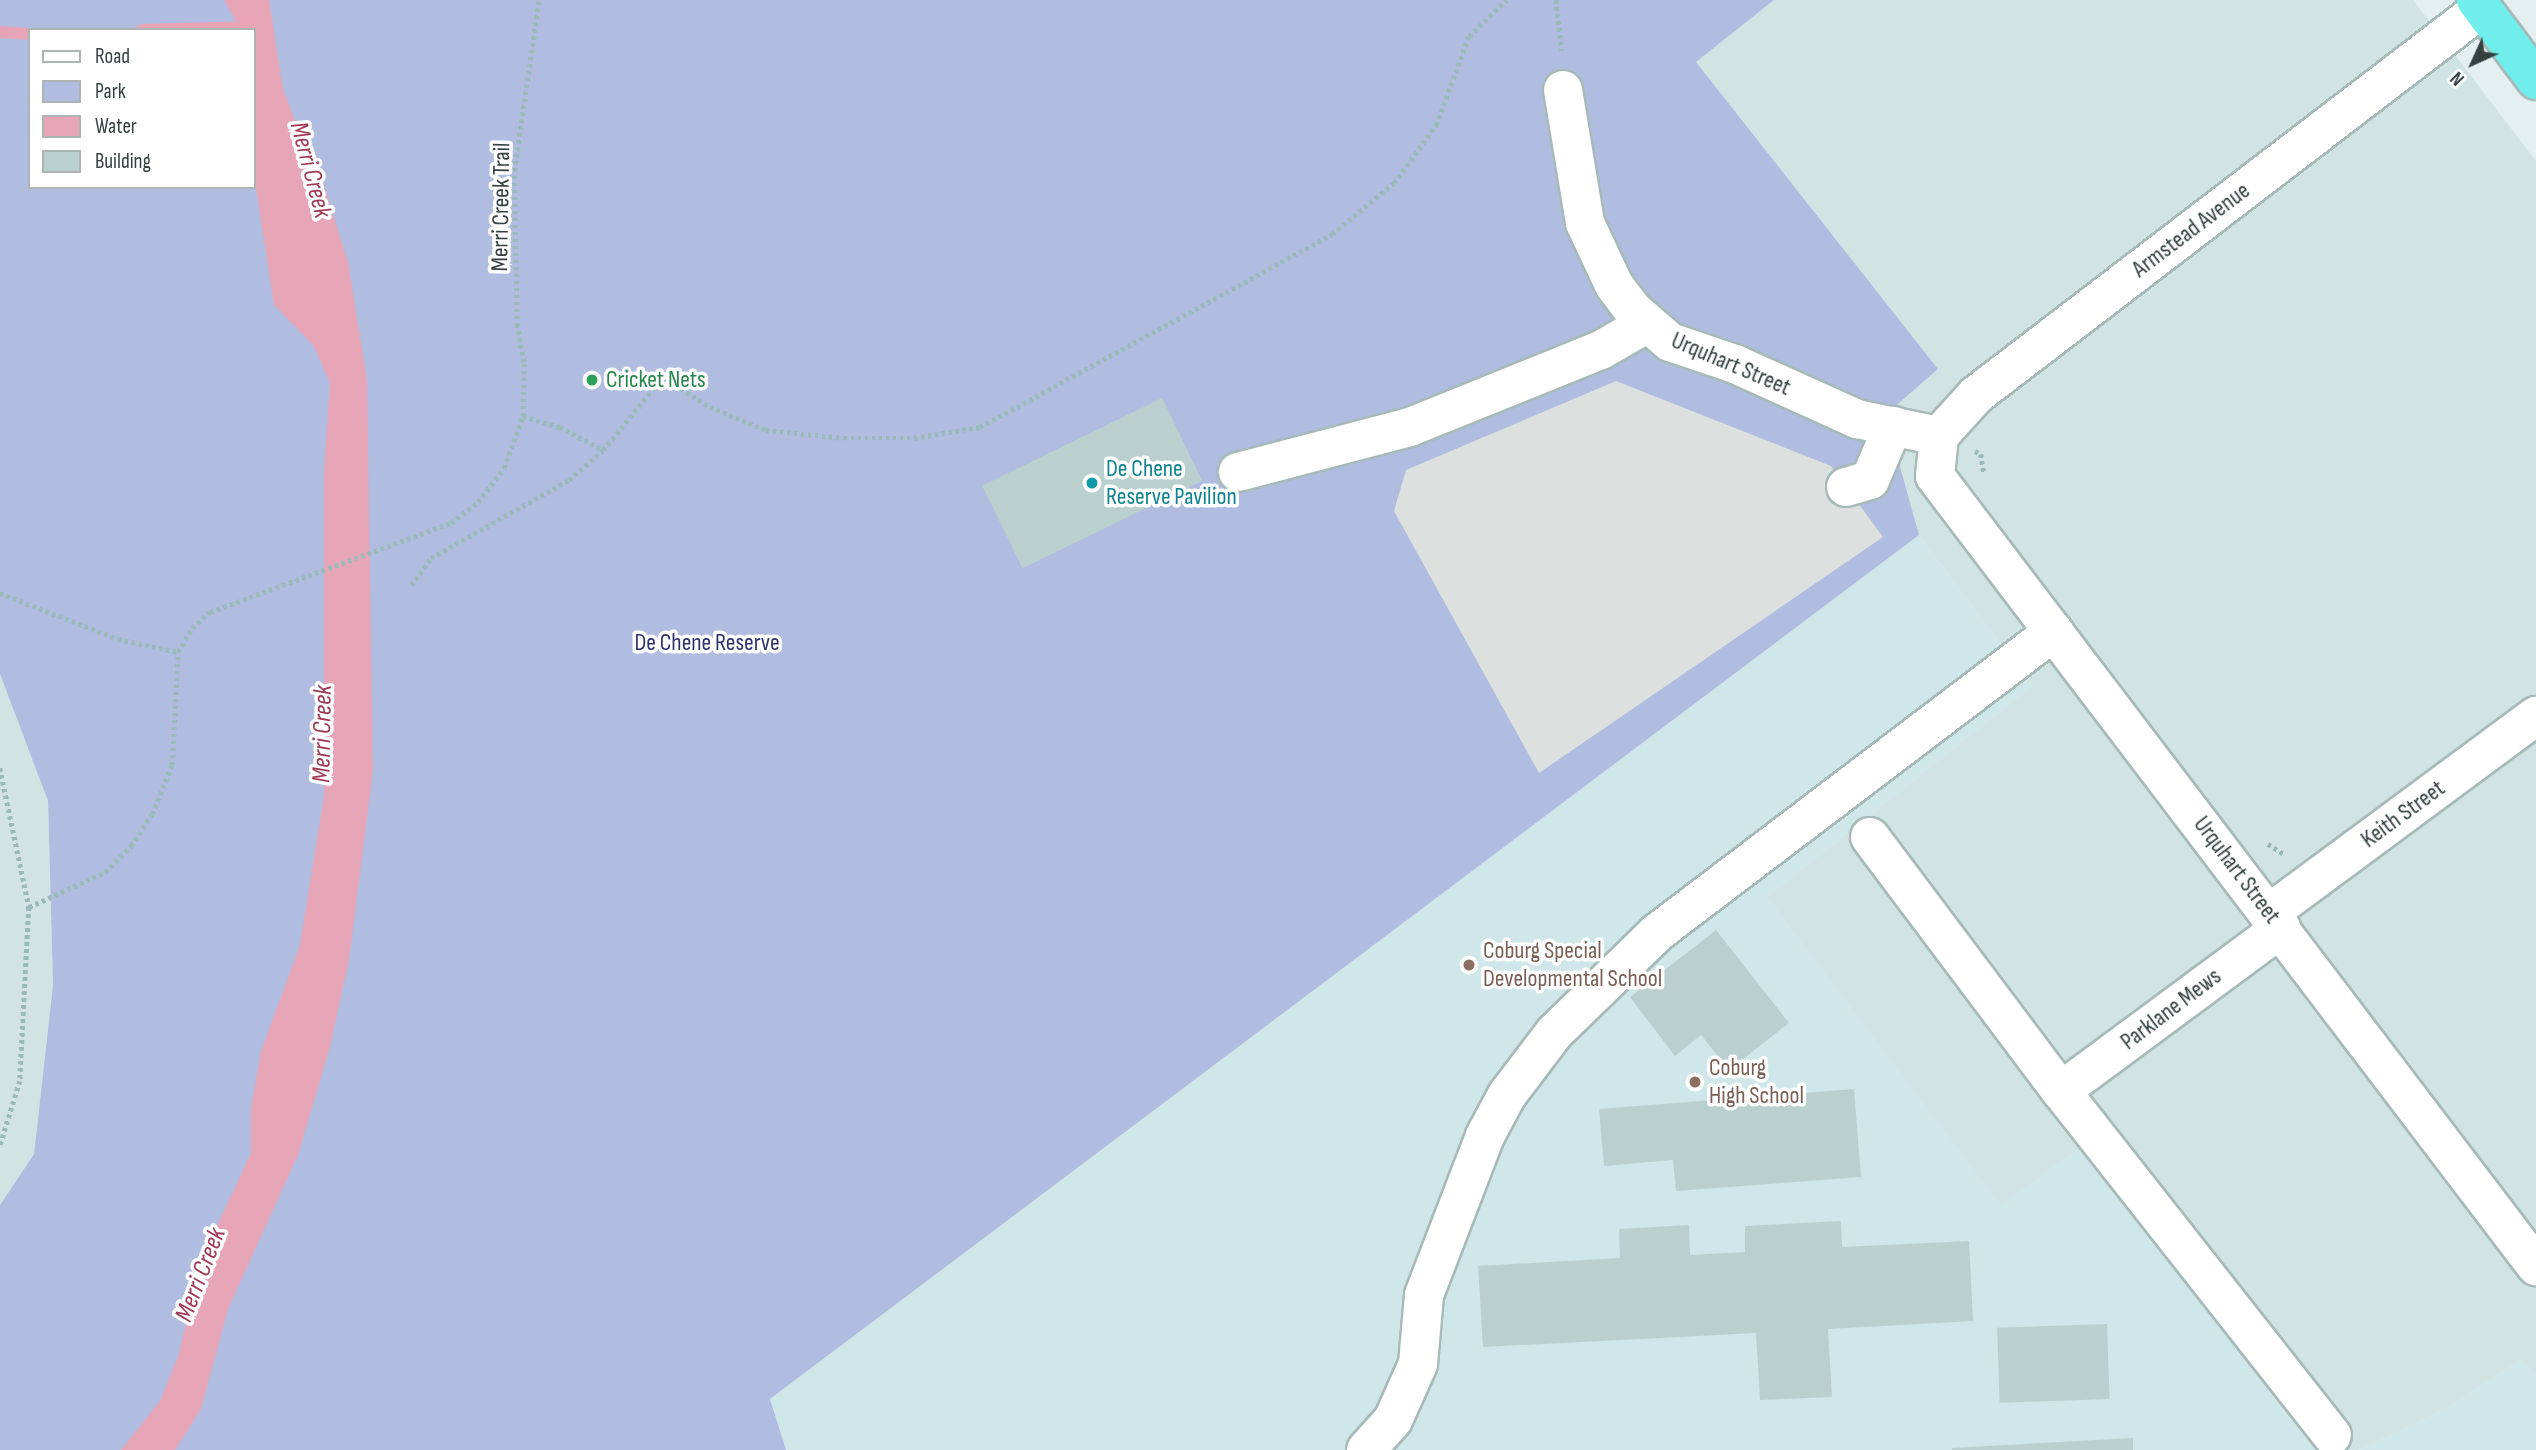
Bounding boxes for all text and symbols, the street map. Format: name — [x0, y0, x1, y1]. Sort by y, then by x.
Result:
legend — [28, 28, 256, 189]
north arrow — [2438, 28, 2508, 98]
text: Road — [95, 44, 130, 69]
text: N — [2446, 66, 2470, 90]
text: Park — [95, 79, 126, 104]
text: Water — [95, 114, 137, 139]
water label: Merri Creek — [282, 119, 338, 221]
street label: Merri Creek Trail — [485, 142, 517, 272]
text: Building — [95, 149, 151, 174]
street label: Armstead Avenue — [2126, 176, 2256, 284]
street label: Urquhart Street — [1667, 326, 1795, 402]
place label: Cricket Nets — [606, 366, 706, 394]
marker: Cricket Nets — [584, 372, 600, 388]
place label: De Chene Reserve Pavilion — [1106, 455, 1237, 511]
marker: De Chene Reserve Pavilion — [1084, 475, 1100, 491]
park label: De Chene Reserve — [634, 629, 780, 657]
water label: Merri Creek — [307, 685, 339, 783]
street label: Keith Street — [2355, 774, 2451, 854]
street label: Urquhart Street — [2187, 811, 2287, 929]
place label: Coburg Special Developmental School — [1483, 937, 1662, 993]
marker: Coburg Special Developmental School — [1461, 957, 1477, 973]
street label: Parklane Mews — [2115, 962, 2227, 1056]
place label: Coburg High School — [1709, 1054, 1804, 1110]
marker: Coburg High School — [1687, 1074, 1703, 1090]
water label: Merri Creek — [169, 1224, 233, 1326]

